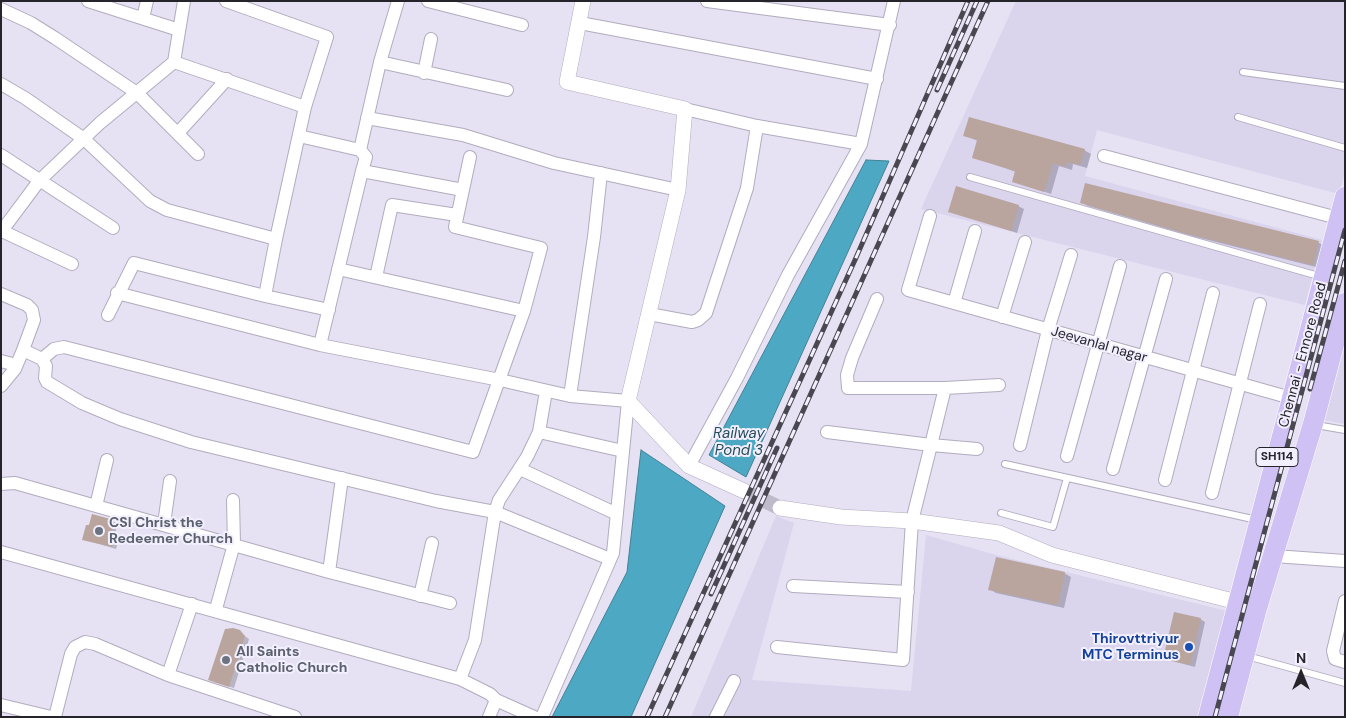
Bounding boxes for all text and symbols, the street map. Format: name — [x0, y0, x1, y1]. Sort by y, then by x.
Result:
street label: Chennai - Ennore Road — [1276, 281, 1330, 429]
street label: Jeevanlal nagar — [1049, 323, 1149, 367]
water label: Railway Pond 3 — [713, 425, 765, 460]
road number: SH114 — [1256, 448, 1298, 467]
place label: CSI Christ the Redeemer Church — [109, 515, 233, 548]
marker: CSI Christ the Redeemer Church — [93, 525, 105, 537]
place label: Thirovttriyur MTC Terminus — [1082, 631, 1179, 664]
marker: Thirovttriyur MTC Terminus — [1183, 641, 1195, 653]
place label: All Saints Catholic Church — [236, 644, 347, 676]
north arrow — [1276, 648, 1326, 698]
text: N — [1296, 649, 1306, 667]
marker: All Saints Catholic Church — [220, 654, 232, 666]

